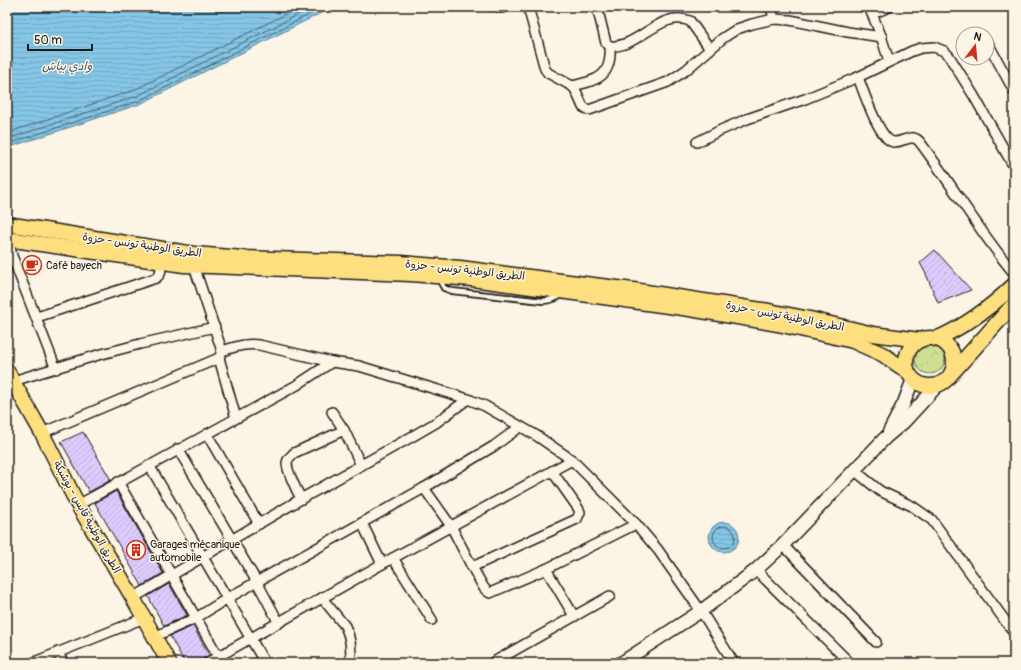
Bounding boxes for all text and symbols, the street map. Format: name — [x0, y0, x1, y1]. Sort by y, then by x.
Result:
scale bar — [28, 26, 92, 52]
north arrow — [955, 26, 995, 66]
text: N — [972, 30, 984, 44]
text: 50 m — [34, 33, 62, 48]
water label: وادي بياش — [42, 59, 92, 75]
street label: الطريق الوطنية تونس - حزوة — [81, 230, 202, 261]
cafe icon: Café bayech — [21, 254, 43, 276]
street label: الطريق الوطنية تونس - حزوة — [404, 257, 525, 284]
place label: Café bayech — [46, 259, 102, 272]
street label: الطريق الوطنية تونس - حزوة — [725, 298, 845, 335]
street label: الطريق الوطنية قابس - بوشبكة — [50, 459, 123, 576]
place label: Garages mécanique automobile — [150, 538, 241, 564]
building icon: Garages mécanique automobile — [125, 539, 147, 561]

